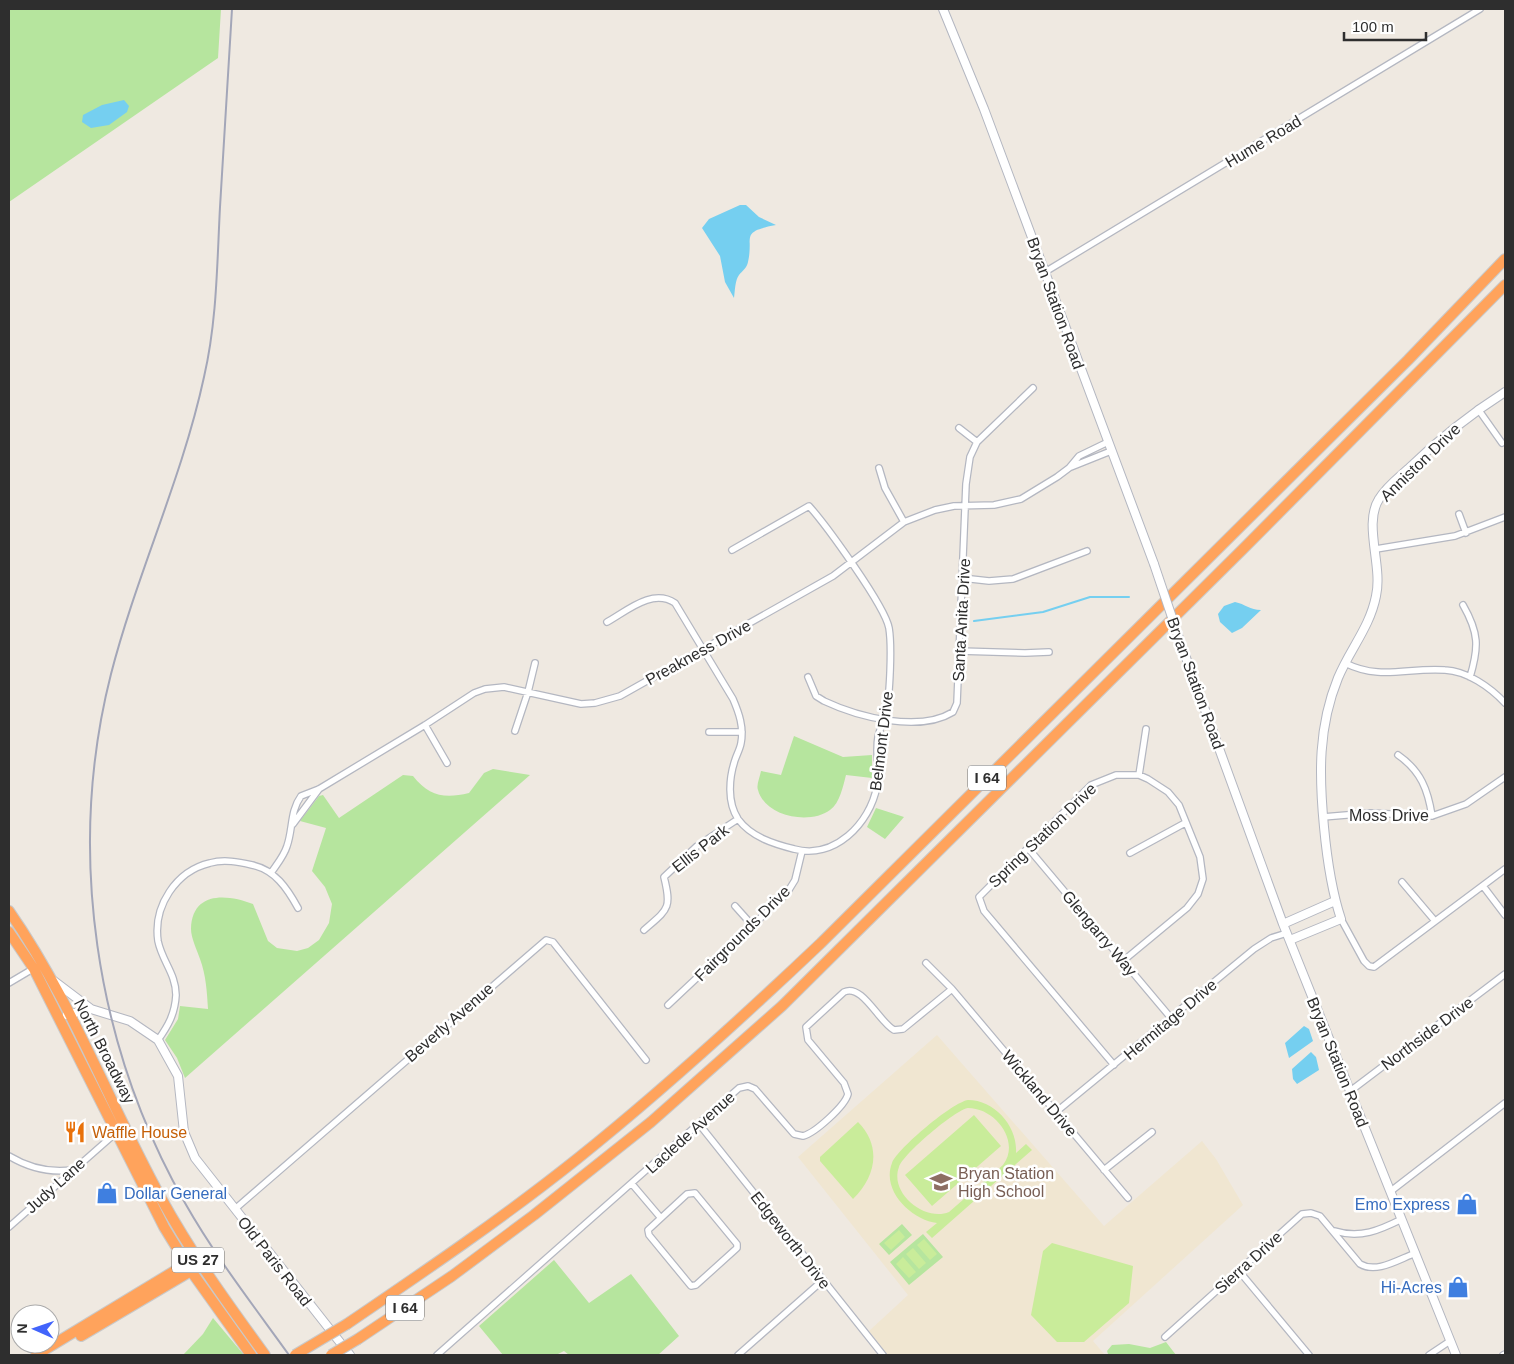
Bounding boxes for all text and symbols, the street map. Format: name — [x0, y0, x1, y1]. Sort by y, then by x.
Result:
scale bar — [1344, 10, 1426, 42]
text: 100 m — [1352, 18, 1394, 35]
street label: Hume Road — [1222, 112, 1304, 171]
street label: Bryan Station Road — [1024, 235, 1087, 371]
street label: Anniston Drive — [1377, 420, 1464, 505]
street label: Santa Anita Drive — [950, 558, 973, 682]
street label: Bryan Station Road — [1164, 615, 1227, 751]
street label: Preakness Drive — [643, 617, 754, 688]
street label: Belmont Drive — [867, 690, 896, 792]
road number: I 64 — [968, 766, 1006, 790]
street label: Spring Station Drive — [985, 780, 1099, 891]
street label: Moss Drive — [1349, 807, 1429, 824]
street label: Ellis Park — [669, 821, 733, 876]
street label: Fairgrounds Drive — [691, 882, 793, 984]
street label: Glengarry Way — [1059, 887, 1140, 979]
street label: Hermitage Drive — [1121, 976, 1220, 1063]
street label: Beverly Avenue — [402, 980, 497, 1065]
street label: Northside Drive — [1378, 993, 1477, 1073]
street label: Bryan Station Road — [1304, 995, 1371, 1130]
street label: North Broadway — [71, 996, 138, 1106]
street label: Wickland Drive — [999, 1047, 1080, 1140]
street label: Laclede Avenue — [642, 1088, 738, 1177]
restaurant icon: Waffle House — [62, 1119, 88, 1145]
place label: Waffle House — [92, 1124, 187, 1141]
street label: Judy Lane — [22, 1154, 89, 1216]
place label: Bryan Station High School — [958, 1165, 1054, 1200]
school or university icon: Bryan Station High School — [928, 1169, 954, 1195]
shop icon: Dollar General — [94, 1180, 120, 1206]
place label: Dollar General — [124, 1185, 227, 1202]
street label: Edgeworth Drive — [747, 1188, 834, 1292]
shop icon: Emo Express — [1454, 1191, 1480, 1217]
place label: Emo Express — [1355, 1196, 1450, 1213]
street label: Old Paris Road — [235, 1213, 315, 1309]
street label: Sierra Drive — [1211, 1228, 1285, 1297]
road number: US 27 — [172, 1248, 224, 1272]
shop icon: Hi-Acres — [1445, 1274, 1471, 1300]
place label: Hi-Acres — [1381, 1279, 1442, 1296]
road number: I 64 — [386, 1296, 424, 1320]
north arrow — [10, 1304, 60, 1354]
text: N — [14, 1323, 30, 1334]

